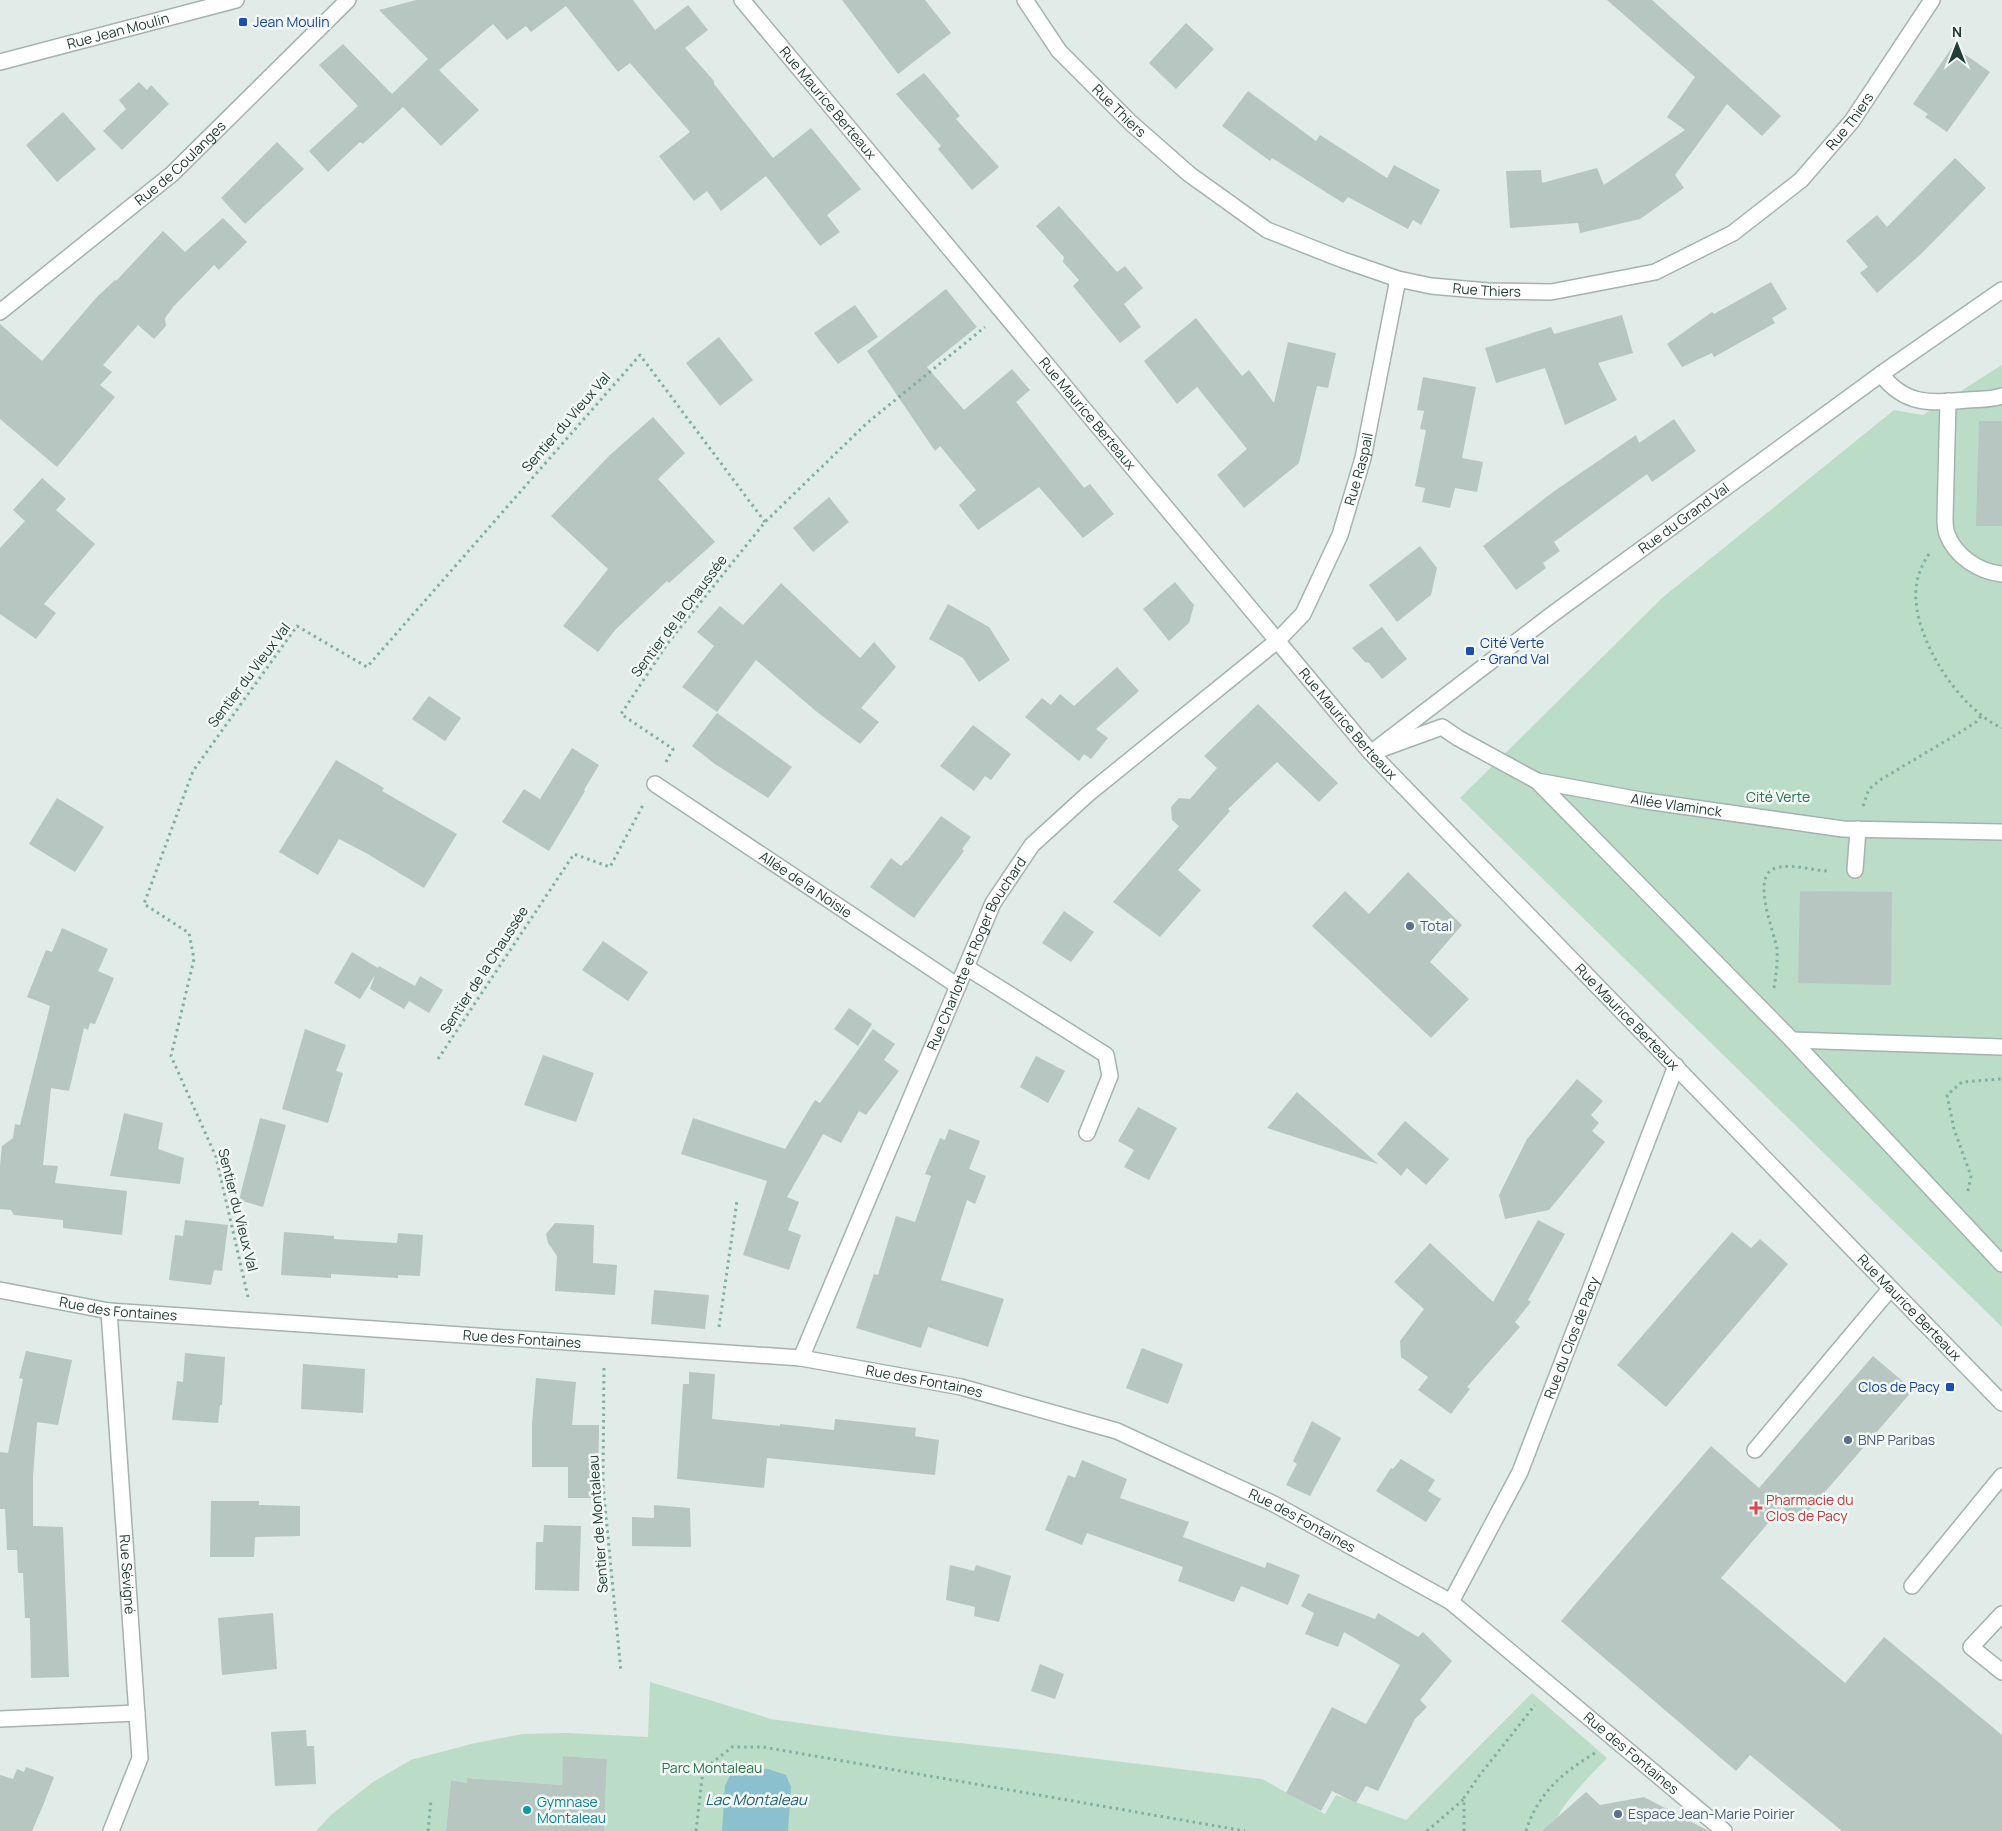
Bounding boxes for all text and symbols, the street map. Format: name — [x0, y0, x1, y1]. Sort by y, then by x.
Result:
street label: Rue Jean Moulin — [65, 8, 171, 53]
place label: Jean Moulin — [253, 12, 330, 31]
marker: Jean Moulin — [237, 16, 249, 28]
north arrow — [1932, 20, 1982, 70]
text: N — [1952, 22, 1962, 41]
street label: Rue Maurice Berteaux — [776, 42, 881, 163]
street label: Rue Thiers — [1088, 80, 1150, 141]
street label: Rue Thiers — [1821, 88, 1878, 154]
street label: Rue de Coulanges — [131, 116, 230, 209]
street label: Rue Thiers — [1452, 278, 1521, 301]
street label: Rue Maurice Berteaux — [1035, 353, 1141, 474]
street label: Sentier du Vieux Val — [517, 368, 614, 476]
street label: Rue Raspail — [1339, 431, 1377, 508]
street label: Rue du Grand Val — [1634, 478, 1733, 557]
street label: Sentier de la Chaussée — [626, 551, 731, 681]
street label: Sentier du Vieux Val — [203, 619, 294, 731]
place label: Cité Verte - Grand Val — [1480, 633, 1549, 668]
marker: Cité Verte - Grand Val — [1464, 645, 1476, 657]
street label: Rue Maurice Berteaux — [1295, 664, 1402, 784]
park label: Cité Verte — [1746, 787, 1810, 806]
street label: Allée Vlaminck — [1629, 788, 1724, 821]
street label: Allée de la Noisie — [756, 846, 856, 922]
street label: Rue Charlotte et Roger Bouchard — [922, 853, 1030, 1053]
street label: Sentier de la Chaussée — [435, 902, 532, 1037]
place label: Total — [1420, 916, 1452, 935]
marker: Total — [1404, 920, 1416, 932]
street label: Rue Maurice Berteaux — [1571, 959, 1684, 1074]
street label: Sentier du Vieux Val — [214, 1146, 263, 1273]
street label: Rue Maurice Berteaux — [1854, 1250, 1966, 1365]
street label: Rue du Clos de Pacy — [1539, 1273, 1603, 1401]
street label: Rue des Fontaines — [58, 1292, 178, 1325]
street label: Rue des Fontaines — [462, 1325, 582, 1352]
street label: Rue des Fontaines — [864, 1360, 985, 1402]
place label: Clos de Pacy — [1858, 1377, 1941, 1396]
marker: Clos de Pacy — [1944, 1381, 1956, 1393]
place label: BNP Paribas — [1858, 1430, 1935, 1449]
marker: BNP Paribas — [1842, 1434, 1854, 1446]
street label: Sentier de Montaleau — [583, 1454, 612, 1594]
street label: Rue des Fontaines — [1246, 1484, 1359, 1556]
place label: Pharmacie du Clos de Pacy — [1766, 1490, 1854, 1525]
marker: Pharmacie du Clos de Pacy — [1750, 1502, 1762, 1514]
street label: Rue Sévigné — [116, 1534, 140, 1615]
street label: Rue des Fontaines — [1580, 1707, 1683, 1798]
park label: Parc Montaleau — [662, 1758, 762, 1777]
water label: Lac Montaleau — [705, 1789, 808, 1810]
place label: Gymnase Montaleau — [537, 1792, 606, 1827]
marker: Gymnase Montaleau — [521, 1804, 533, 1816]
place label: Espace Jean-Marie Poirier — [1628, 1804, 1795, 1823]
marker: Espace Jean-Marie Poirier — [1612, 1808, 1624, 1820]

